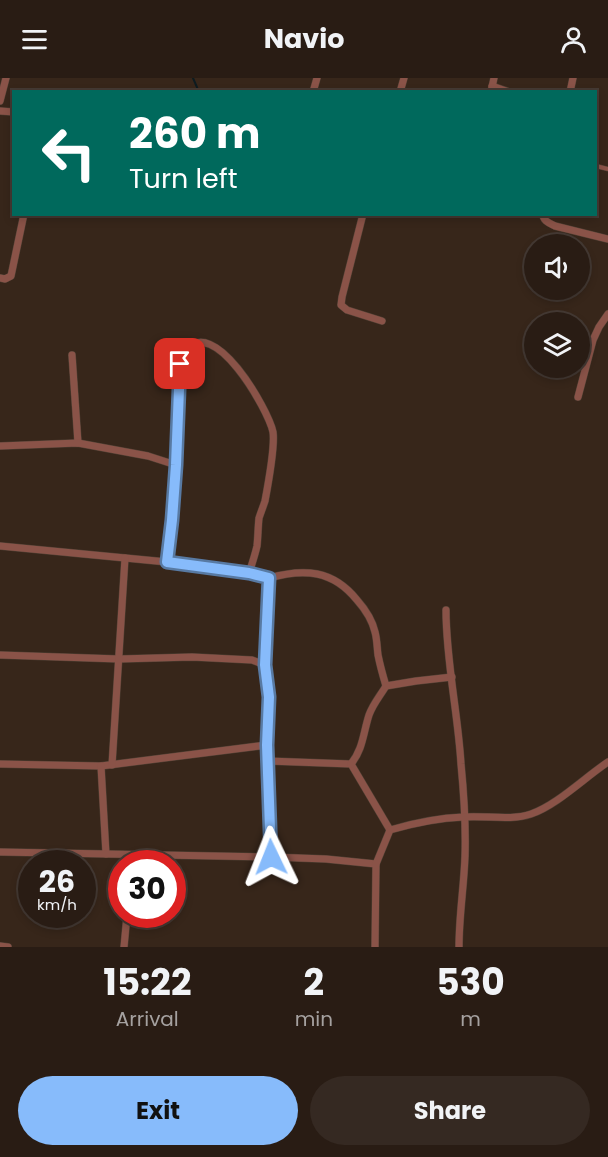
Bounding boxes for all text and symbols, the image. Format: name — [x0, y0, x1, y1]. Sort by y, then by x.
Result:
text: Navio — [264, 20, 344, 57]
icon: menu — [18, 23, 51, 56]
icon: person — [557, 23, 590, 56]
text: 260 m — [129, 104, 261, 163]
icon: left — [30, 114, 108, 192]
text: Turn left — [129, 160, 238, 197]
map controls — [524, 234, 590, 378]
button: sound — [524, 234, 590, 300]
button: layers — [524, 312, 590, 378]
pin — [154, 338, 205, 389]
icon: arrive — [163, 347, 196, 380]
position arrow — [239, 825, 303, 889]
speed limit sign: 30 — [108, 850, 186, 928]
text: 26 — [39, 860, 75, 903]
text: km/h — [37, 894, 77, 915]
text: 15:22 — [103, 957, 191, 1008]
text: 2 — [304, 957, 324, 1008]
text: 530 — [436, 957, 505, 1008]
text: Arrival — [116, 1005, 179, 1033]
text: min — [295, 1005, 333, 1033]
text: m — [460, 1005, 481, 1033]
button: Exit — [18, 1076, 298, 1145]
button: Share — [310, 1076, 590, 1145]

